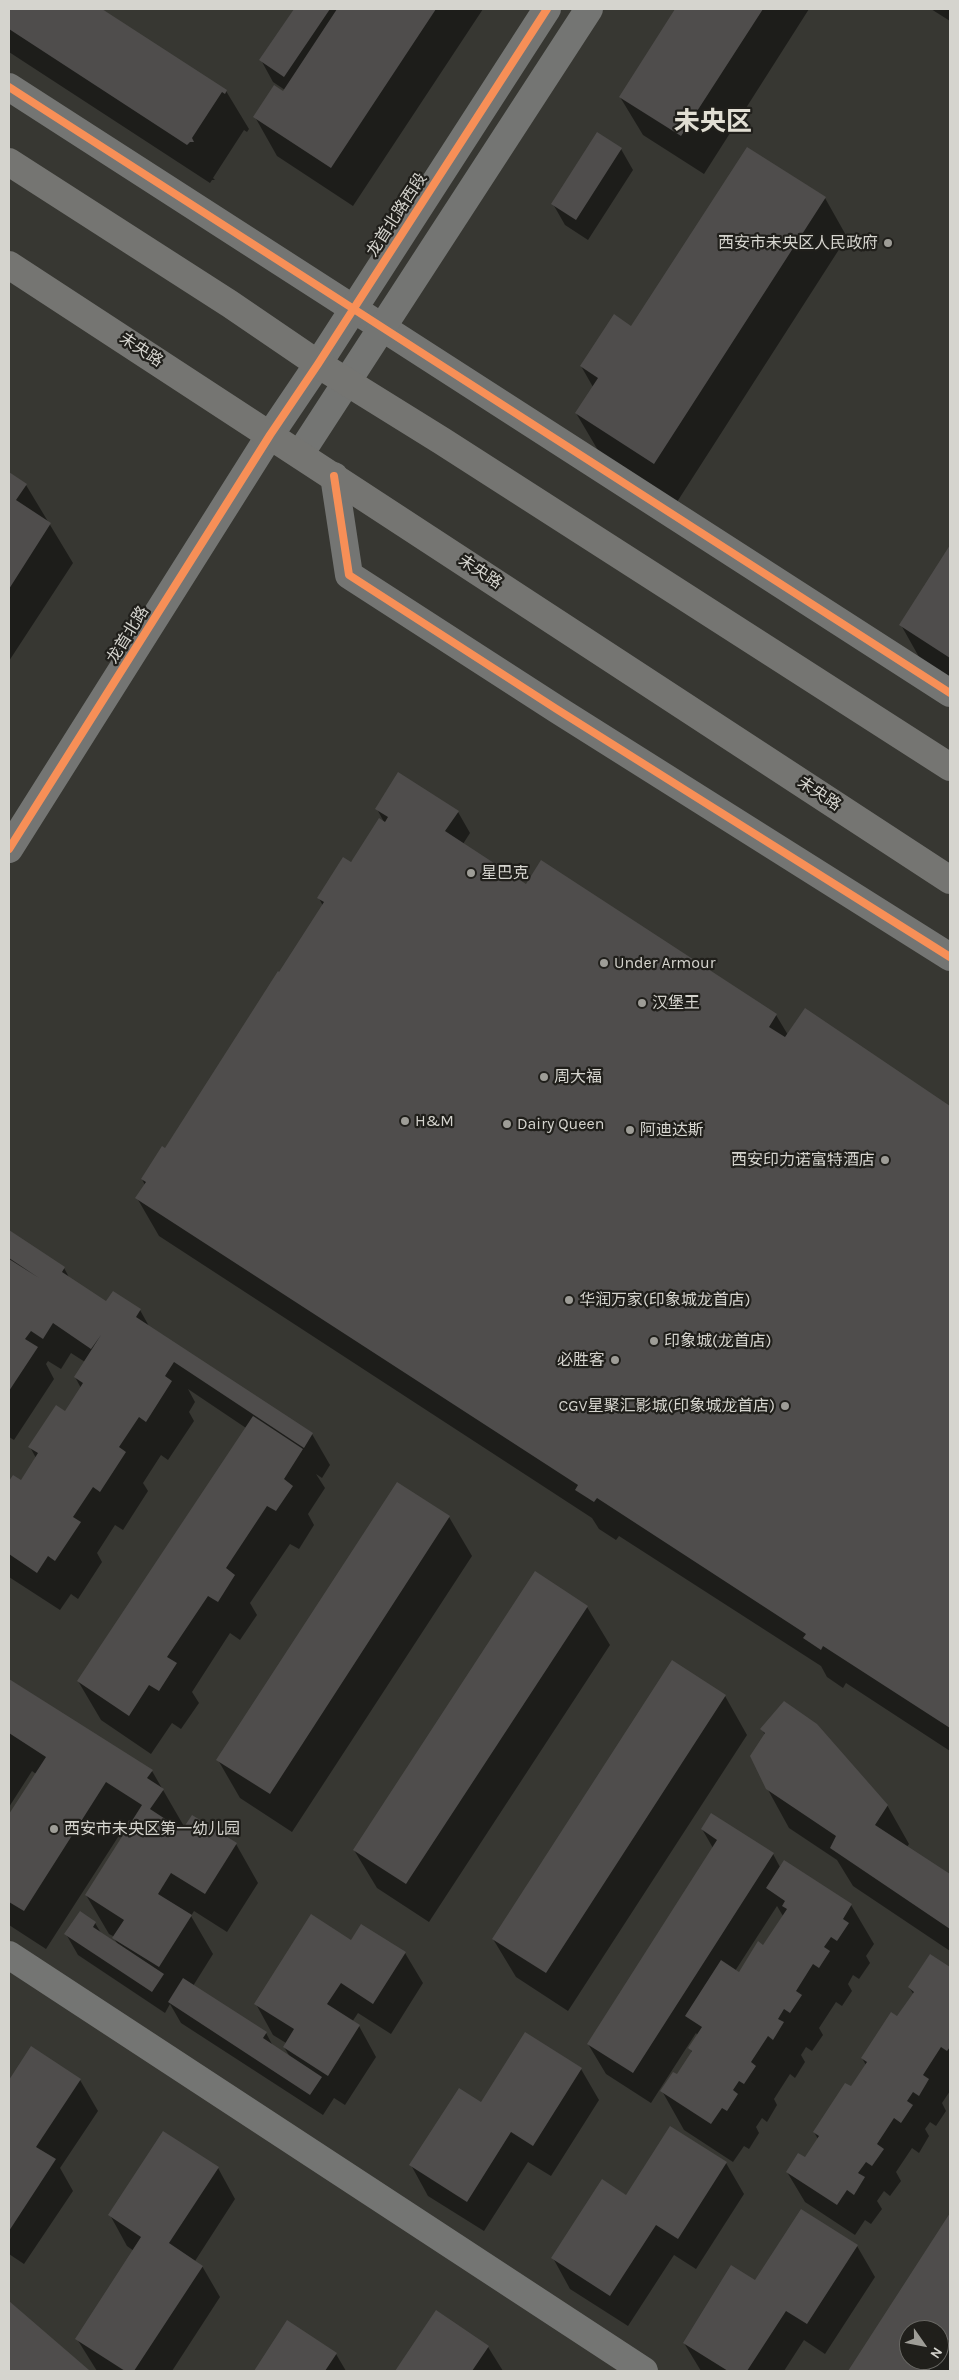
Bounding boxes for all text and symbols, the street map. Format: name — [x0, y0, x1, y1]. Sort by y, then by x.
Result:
district label: 未央区 — [674, 107, 752, 139]
street label: 龙首北路西段 — [363, 170, 431, 260]
place label: 西安市未央区人民政府 — [718, 233, 878, 253]
marker: 西安市未央区人民政府 — [882, 237, 894, 249]
street label: 未央路 — [116, 329, 166, 371]
street label: 未央路 — [455, 551, 505, 593]
street label: 龙首北路 — [103, 603, 153, 667]
street label: 未央路 — [794, 773, 844, 815]
place label: 星巴克 — [481, 863, 529, 883]
marker: 星巴克 — [465, 867, 477, 879]
place label: Under Armour — [614, 953, 716, 973]
marker: Under Armour — [598, 957, 610, 969]
place label: 汉堡王 — [652, 993, 700, 1013]
marker: 汉堡王 — [636, 997, 648, 1009]
place label: 周大福 — [554, 1067, 602, 1087]
marker: 周大福 — [538, 1071, 550, 1083]
place label: H&M — [415, 1111, 454, 1131]
place label: Dairy Queen — [517, 1114, 604, 1134]
marker: H&M — [399, 1115, 411, 1127]
marker: Dairy Queen — [501, 1118, 513, 1130]
place label: 阿迪达斯 — [640, 1120, 704, 1140]
marker: 阿迪达斯 — [624, 1124, 636, 1136]
place label: 西安印力诺富特酒店 — [731, 1150, 875, 1170]
marker: 西安印力诺富特酒店 — [879, 1154, 891, 1166]
place label: 华润万家(印象城龙首店) — [579, 1290, 750, 1310]
marker: 华润万家(印象城龙首店) — [563, 1294, 575, 1306]
place label: 印象城(龙首店) — [664, 1331, 771, 1351]
marker: 印象城(龙首店) — [648, 1335, 660, 1347]
place label: 必胜客 — [557, 1350, 605, 1370]
marker: 必胜客 — [609, 1354, 621, 1366]
place label: CGV星聚汇影城(印象城龙首店) — [559, 1396, 775, 1416]
marker: CGV星聚汇影城(印象城龙首店) — [779, 1400, 791, 1412]
place label: 西安市未央区第一幼儿园 — [64, 1819, 240, 1839]
marker: 西安市未央区第一幼儿园 — [48, 1823, 60, 1835]
north arrow — [899, 2320, 949, 2370]
text: N — [926, 2344, 946, 2362]

